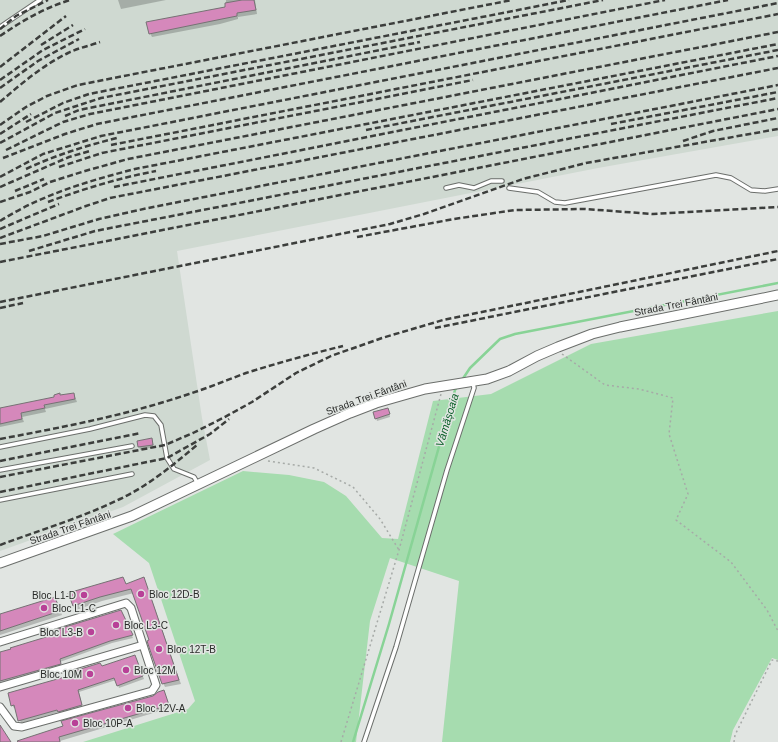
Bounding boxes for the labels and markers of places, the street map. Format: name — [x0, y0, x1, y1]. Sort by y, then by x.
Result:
marker: Bloc 12D-B — [136, 589, 146, 599]
place label: Bloc 12D-B — [149, 589, 200, 600]
place label: Bloc L1-D — [32, 590, 76, 601]
marker: Bloc L1-D — [79, 590, 89, 600]
marker: Bloc L1-C — [39, 603, 49, 613]
place label: Bloc L1-C — [52, 603, 96, 614]
marker: Bloc L3-C — [111, 620, 121, 630]
place label: Bloc L3-C — [124, 620, 168, 631]
place label: Bloc L3-B — [40, 627, 83, 638]
marker: Bloc L3-B — [86, 627, 96, 637]
marker: Bloc 12T-B — [154, 644, 164, 654]
place label: Bloc 12T-B — [167, 644, 216, 655]
marker: Bloc 12M — [121, 665, 131, 675]
place label: Bloc 12M — [134, 665, 176, 676]
place label: Bloc 10M — [40, 669, 82, 680]
marker: Bloc 10M — [85, 669, 95, 679]
marker: Bloc 12V-A — [123, 703, 133, 713]
place label: Bloc 12V-A — [136, 703, 186, 714]
marker: Bloc 10P-A — [70, 718, 80, 728]
place label: Bloc 10P-A — [83, 718, 133, 729]

